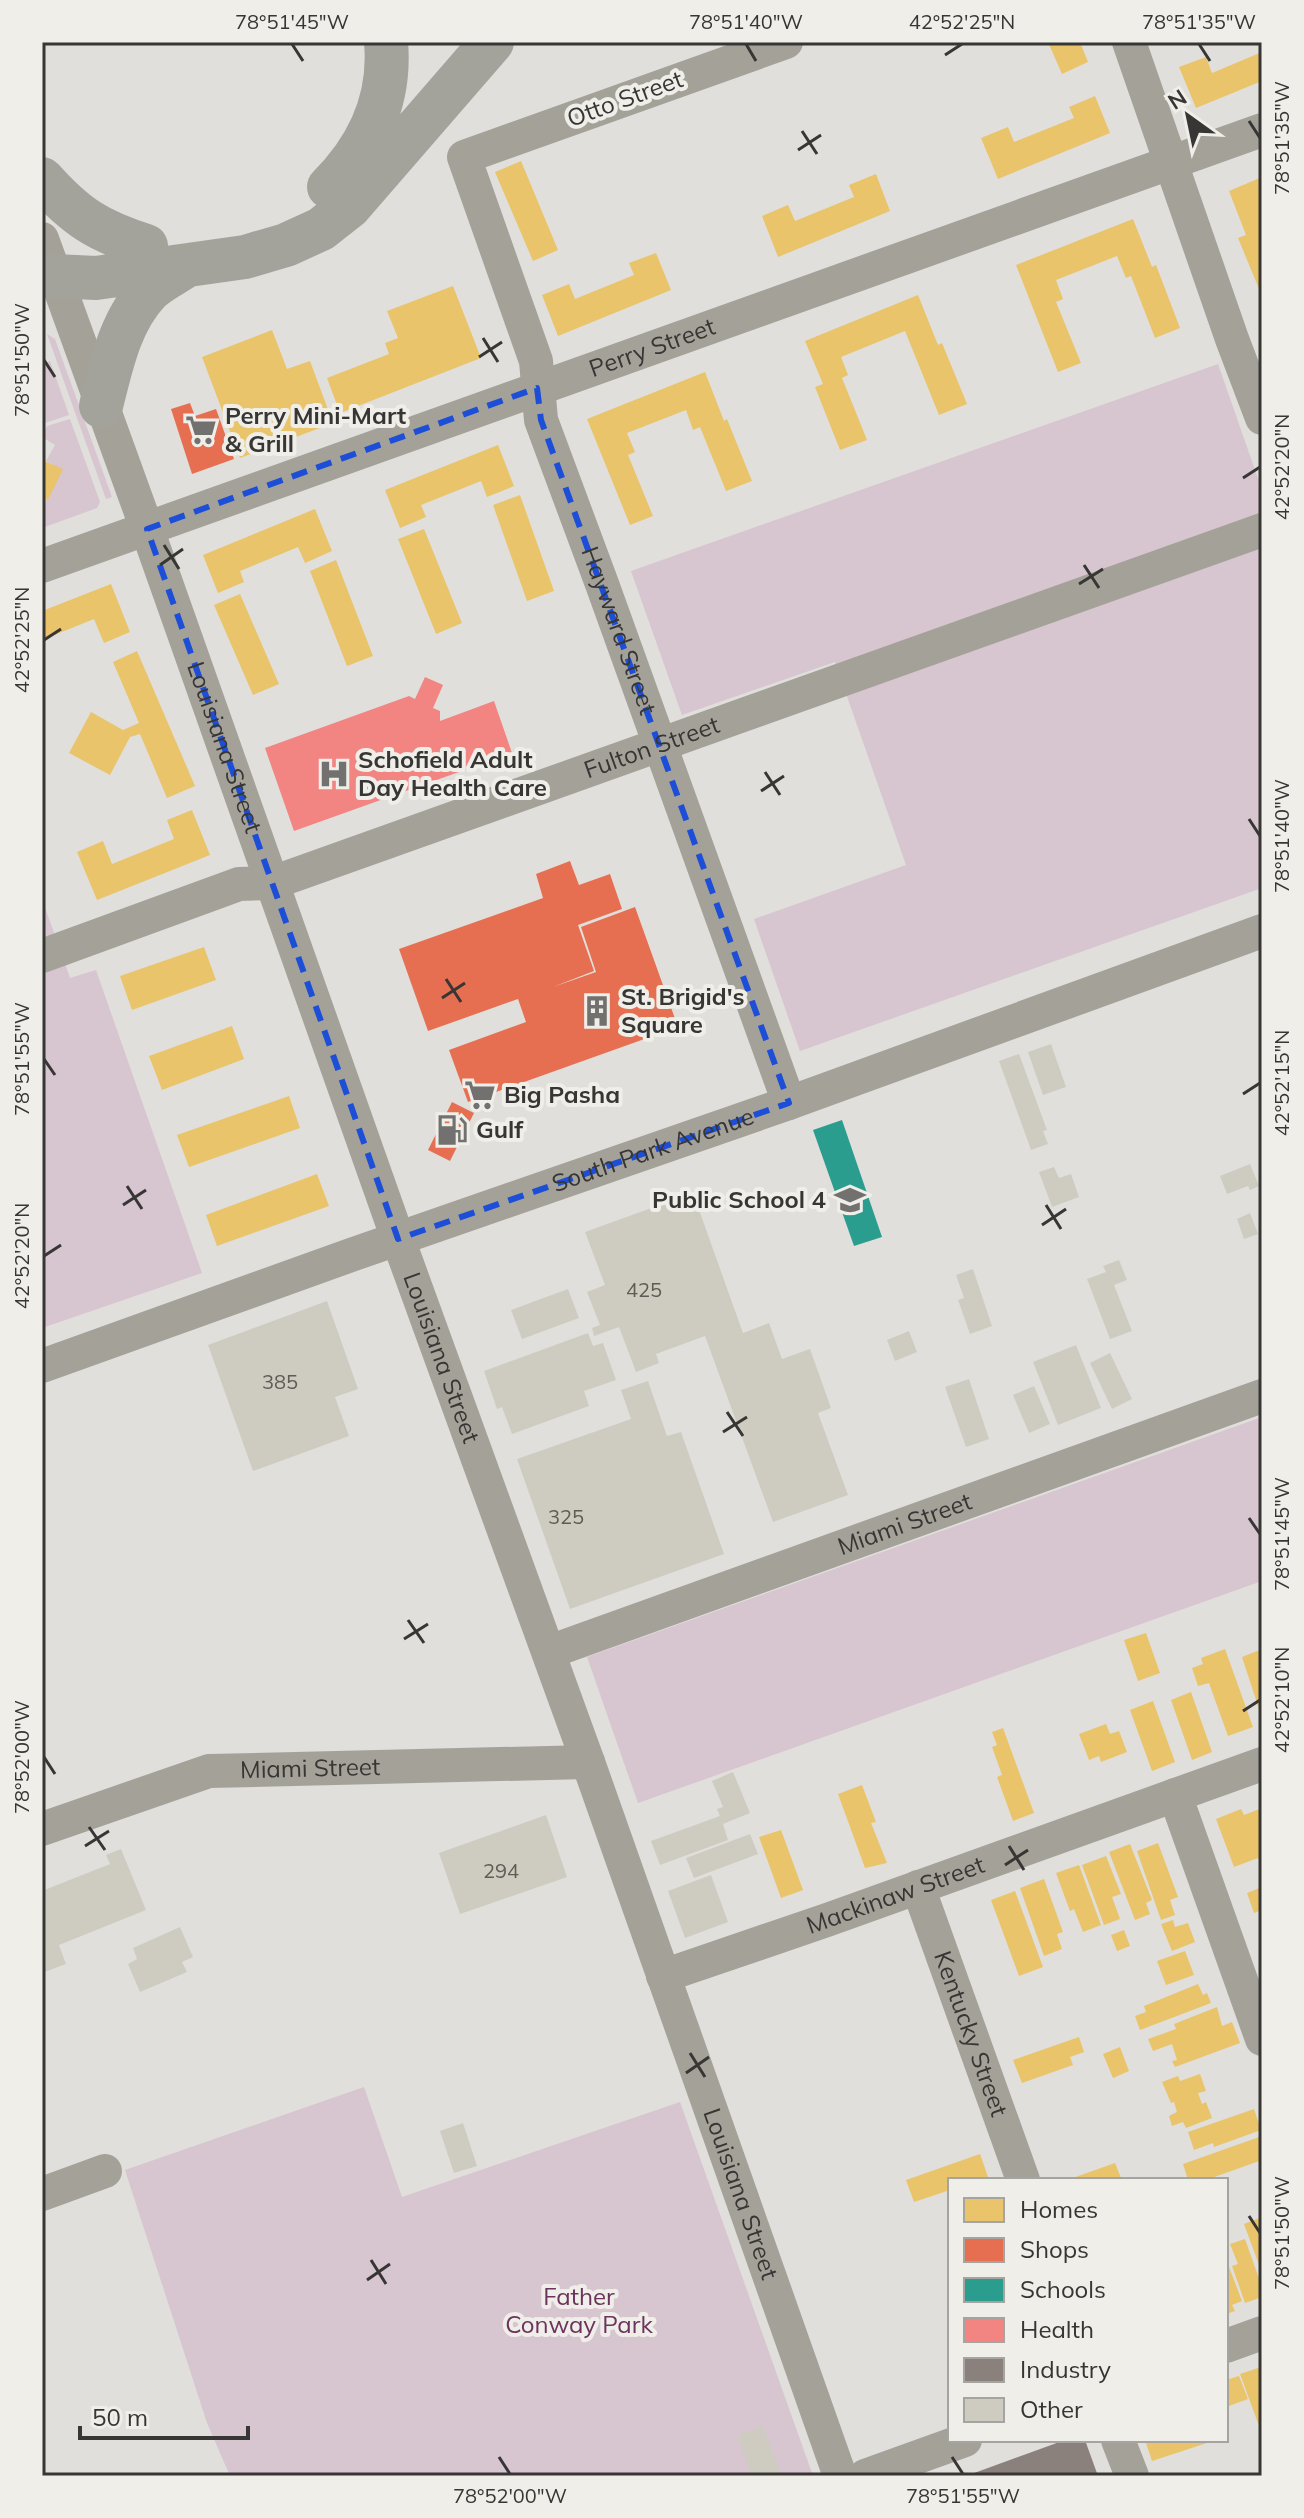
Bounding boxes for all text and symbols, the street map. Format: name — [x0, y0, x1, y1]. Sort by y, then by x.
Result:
text: 78°51'45"W — [235, 9, 349, 34]
text: 78°51'40"W — [689, 9, 803, 34]
text: 42°52'25"N — [909, 9, 1015, 34]
text: 78°51'35"W — [1142, 9, 1256, 34]
street label: Otto Street — [563, 63, 687, 133]
north arrow — [1148, 76, 1228, 156]
text: 78°51'35"W — [1269, 81, 1294, 195]
text: N — [1163, 83, 1192, 115]
text: 78°51'50"W — [9, 303, 34, 417]
street label: Perry Street — [585, 311, 719, 383]
place label: Perry Mini-Mart & Grill — [225, 400, 406, 458]
supermarket icon: Perry Mini-Mart & Grill — [184, 413, 218, 447]
text: 42°52'20"N — [1269, 414, 1294, 520]
street label: Hayward Street — [575, 542, 664, 718]
text: 42°52'25"N — [9, 587, 34, 693]
street label: Louisiana Street — [181, 657, 269, 837]
street label: Fulton Street — [580, 709, 723, 785]
place label: Schofield Adult Day Health Care — [358, 744, 547, 802]
hospital icon: Schofield Adult Day Health Care — [317, 757, 351, 791]
text: 78°51'40"W — [1269, 779, 1294, 893]
place label: St. Brigid's Square — [621, 981, 745, 1039]
building icon: St. Brigid's Square — [580, 994, 614, 1028]
text: 78°51'55"W — [9, 1002, 34, 1116]
text: 42°52'15"N — [1269, 1030, 1294, 1136]
supermarket icon: Big Pasha — [463, 1078, 497, 1112]
place label: Big Pasha — [504, 1079, 620, 1109]
street label: South Park Avenue — [548, 1100, 758, 1198]
fuel station icon: Gulf — [435, 1113, 469, 1147]
place label: Gulf — [476, 1114, 524, 1144]
school or university icon: Public School 4 — [833, 1183, 867, 1217]
place label: Public School 4 — [652, 1184, 826, 1214]
text: 42°52'20"N — [9, 1203, 34, 1309]
street label: Louisiana Street — [397, 1268, 487, 1447]
house number: 425 — [626, 1277, 662, 1302]
house number: 385 — [262, 1369, 298, 1394]
text: 78°51'45"W — [1269, 1477, 1294, 1591]
street label: Miami Street — [833, 1486, 975, 1561]
house number: 325 — [548, 1504, 584, 1529]
text: 42°52'10"N — [1269, 1647, 1294, 1753]
text: 78°52'00"W — [9, 1700, 34, 1814]
street label: Miami Street — [240, 1751, 381, 1784]
street label: Mackinaw Street — [802, 1849, 988, 1940]
house number: 294 — [483, 1858, 519, 1883]
street label: Kentucky Street — [928, 1947, 1015, 2120]
street label: Louisiana Street — [697, 2104, 785, 2283]
text: 78°51'50"W — [1269, 2176, 1294, 2290]
legend — [948, 2178, 1228, 2442]
text: Homes — [1020, 2194, 1098, 2224]
text: Shops — [1020, 2234, 1089, 2264]
text: Schools — [1020, 2274, 1106, 2304]
park label: Father Conway Park — [505, 2281, 653, 2339]
text: Health — [1020, 2314, 1094, 2344]
text: Industry — [1020, 2354, 1111, 2384]
scale bar — [80, 2390, 248, 2440]
text: Other — [1020, 2394, 1083, 2424]
text: 50 m — [92, 2402, 148, 2432]
text: 78°52'00"W — [453, 2483, 567, 2508]
text: 78°51'55"W — [906, 2483, 1020, 2508]

